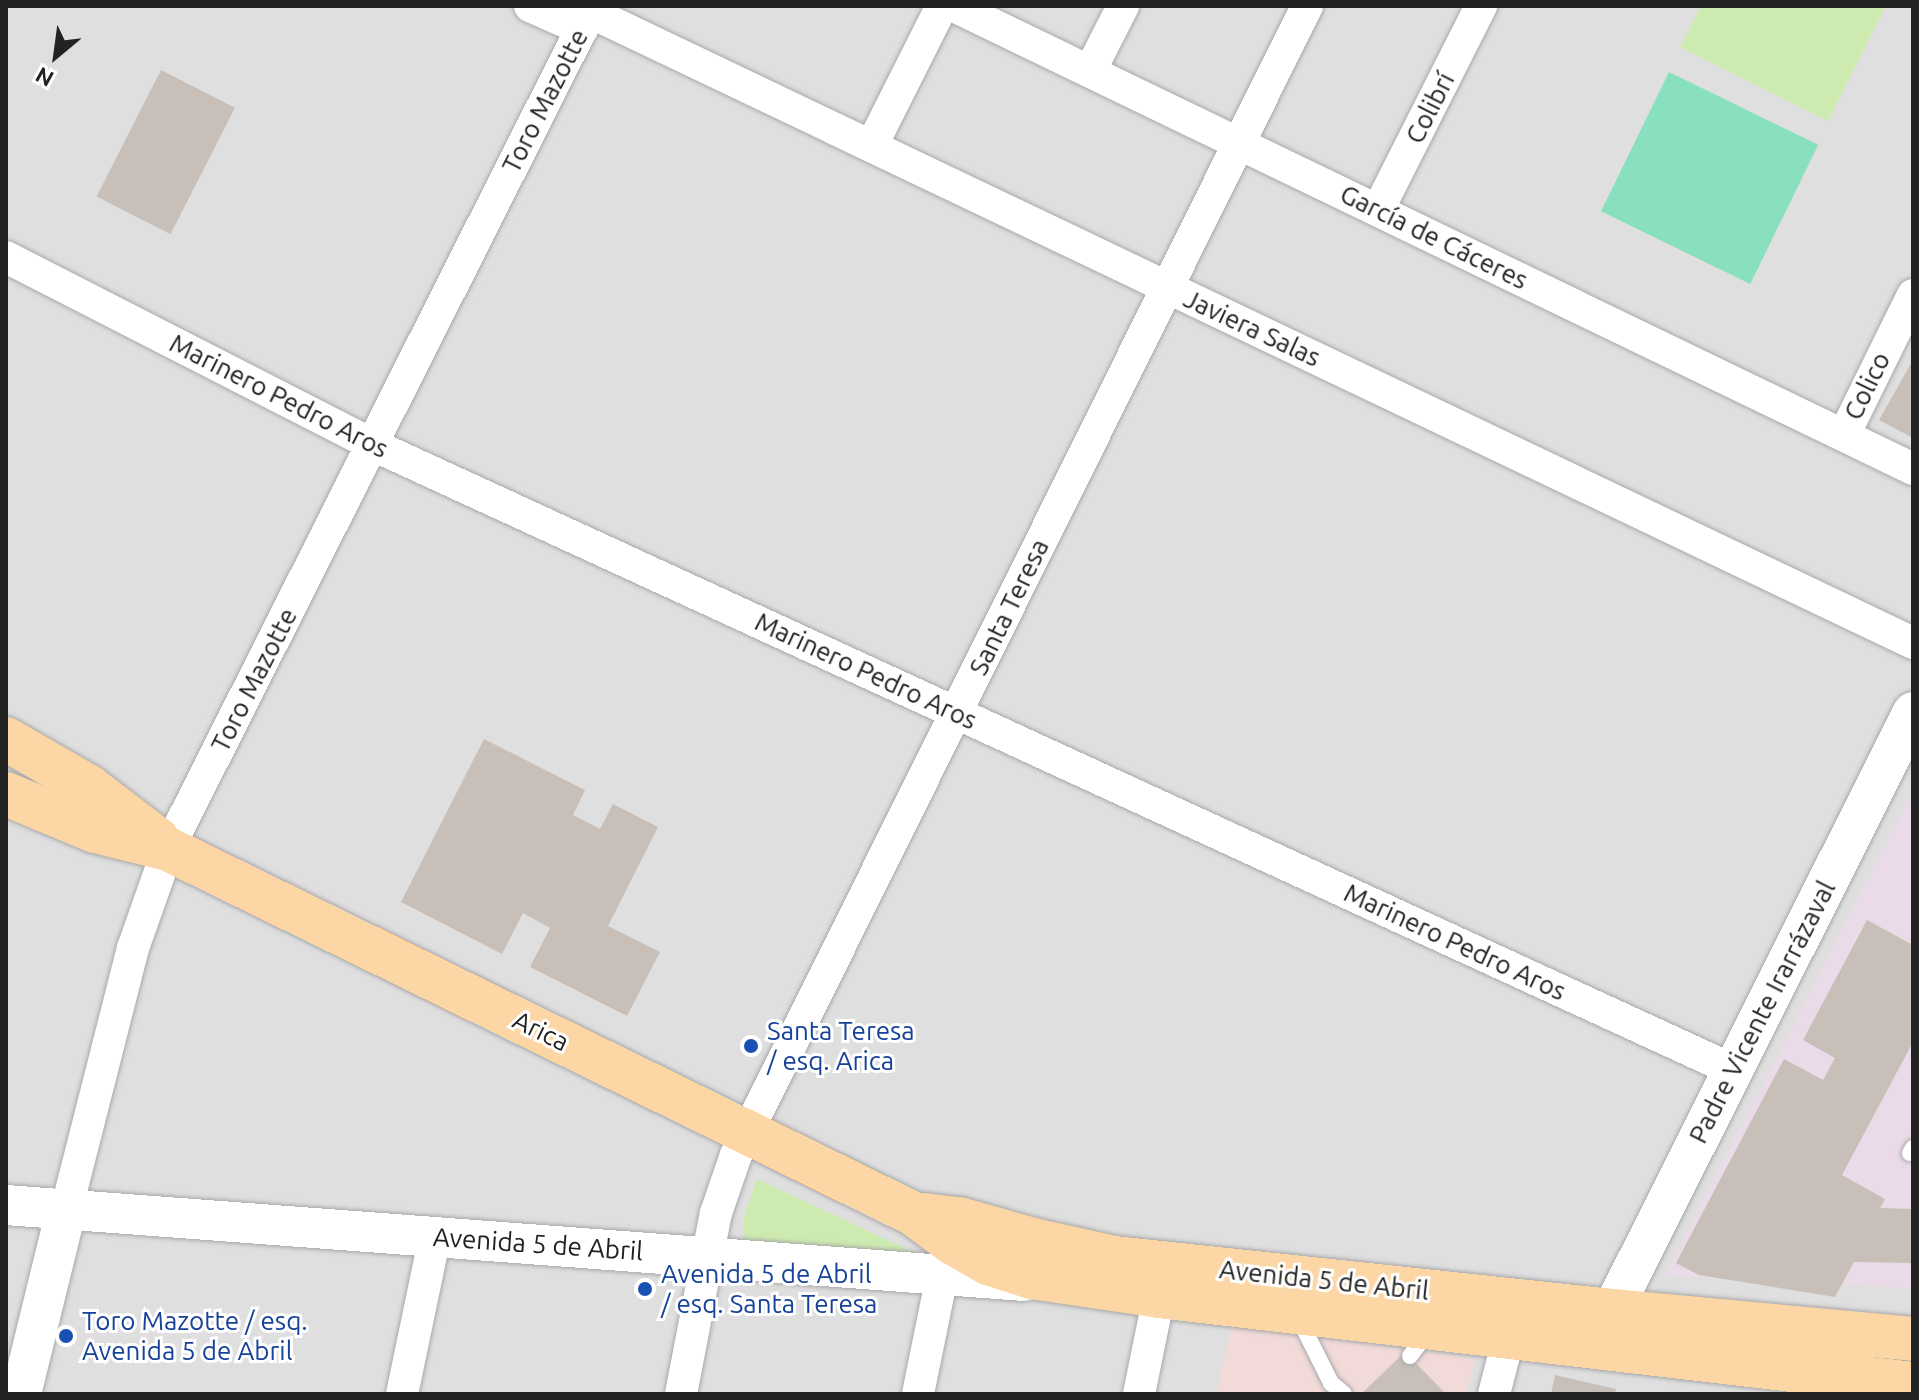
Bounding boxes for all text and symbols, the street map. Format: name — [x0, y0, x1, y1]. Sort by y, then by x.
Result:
north arrow — [16, 16, 96, 96]
street label: Toro Mazotte — [495, 24, 595, 178]
text: N — [31, 63, 57, 92]
street label: Colibrí — [1399, 67, 1461, 149]
street label: García de Cáceres — [1335, 178, 1533, 296]
street label: Javiera Salas — [1179, 283, 1325, 373]
street label: Marinero Pedro Aros — [164, 327, 394, 465]
street label: Colico — [1837, 347, 1897, 425]
street label: Santa Teresa — [963, 534, 1055, 680]
street label: Toro Mazotte — [204, 603, 304, 757]
street label: Marinero Pedro Aros — [750, 606, 982, 736]
street label: Padre Vicente Irarrázaval — [1682, 876, 1842, 1148]
street label: Marinero Pedro Aros — [1339, 877, 1571, 1007]
street label: Arica — [508, 1004, 574, 1058]
place label: Santa Teresa / esq. Arica — [767, 1015, 915, 1076]
marker: Santa Teresa / esq. Arica — [742, 1037, 760, 1055]
street label: Avenida 5 de Abril — [432, 1221, 644, 1267]
street label: Avenida 5 de Abril — [1218, 1253, 1430, 1307]
place label: Avenida 5 de Abril / esq. Santa Teresa — [661, 1258, 877, 1320]
marker: Avenida 5 de Abril / esq. Santa Teresa — [636, 1280, 654, 1298]
place label: Toro Mazotte / esq. Avenida 5 de Abril — [82, 1305, 308, 1366]
marker: Toro Mazotte / esq. Avenida 5 de Abril — [57, 1327, 75, 1345]

